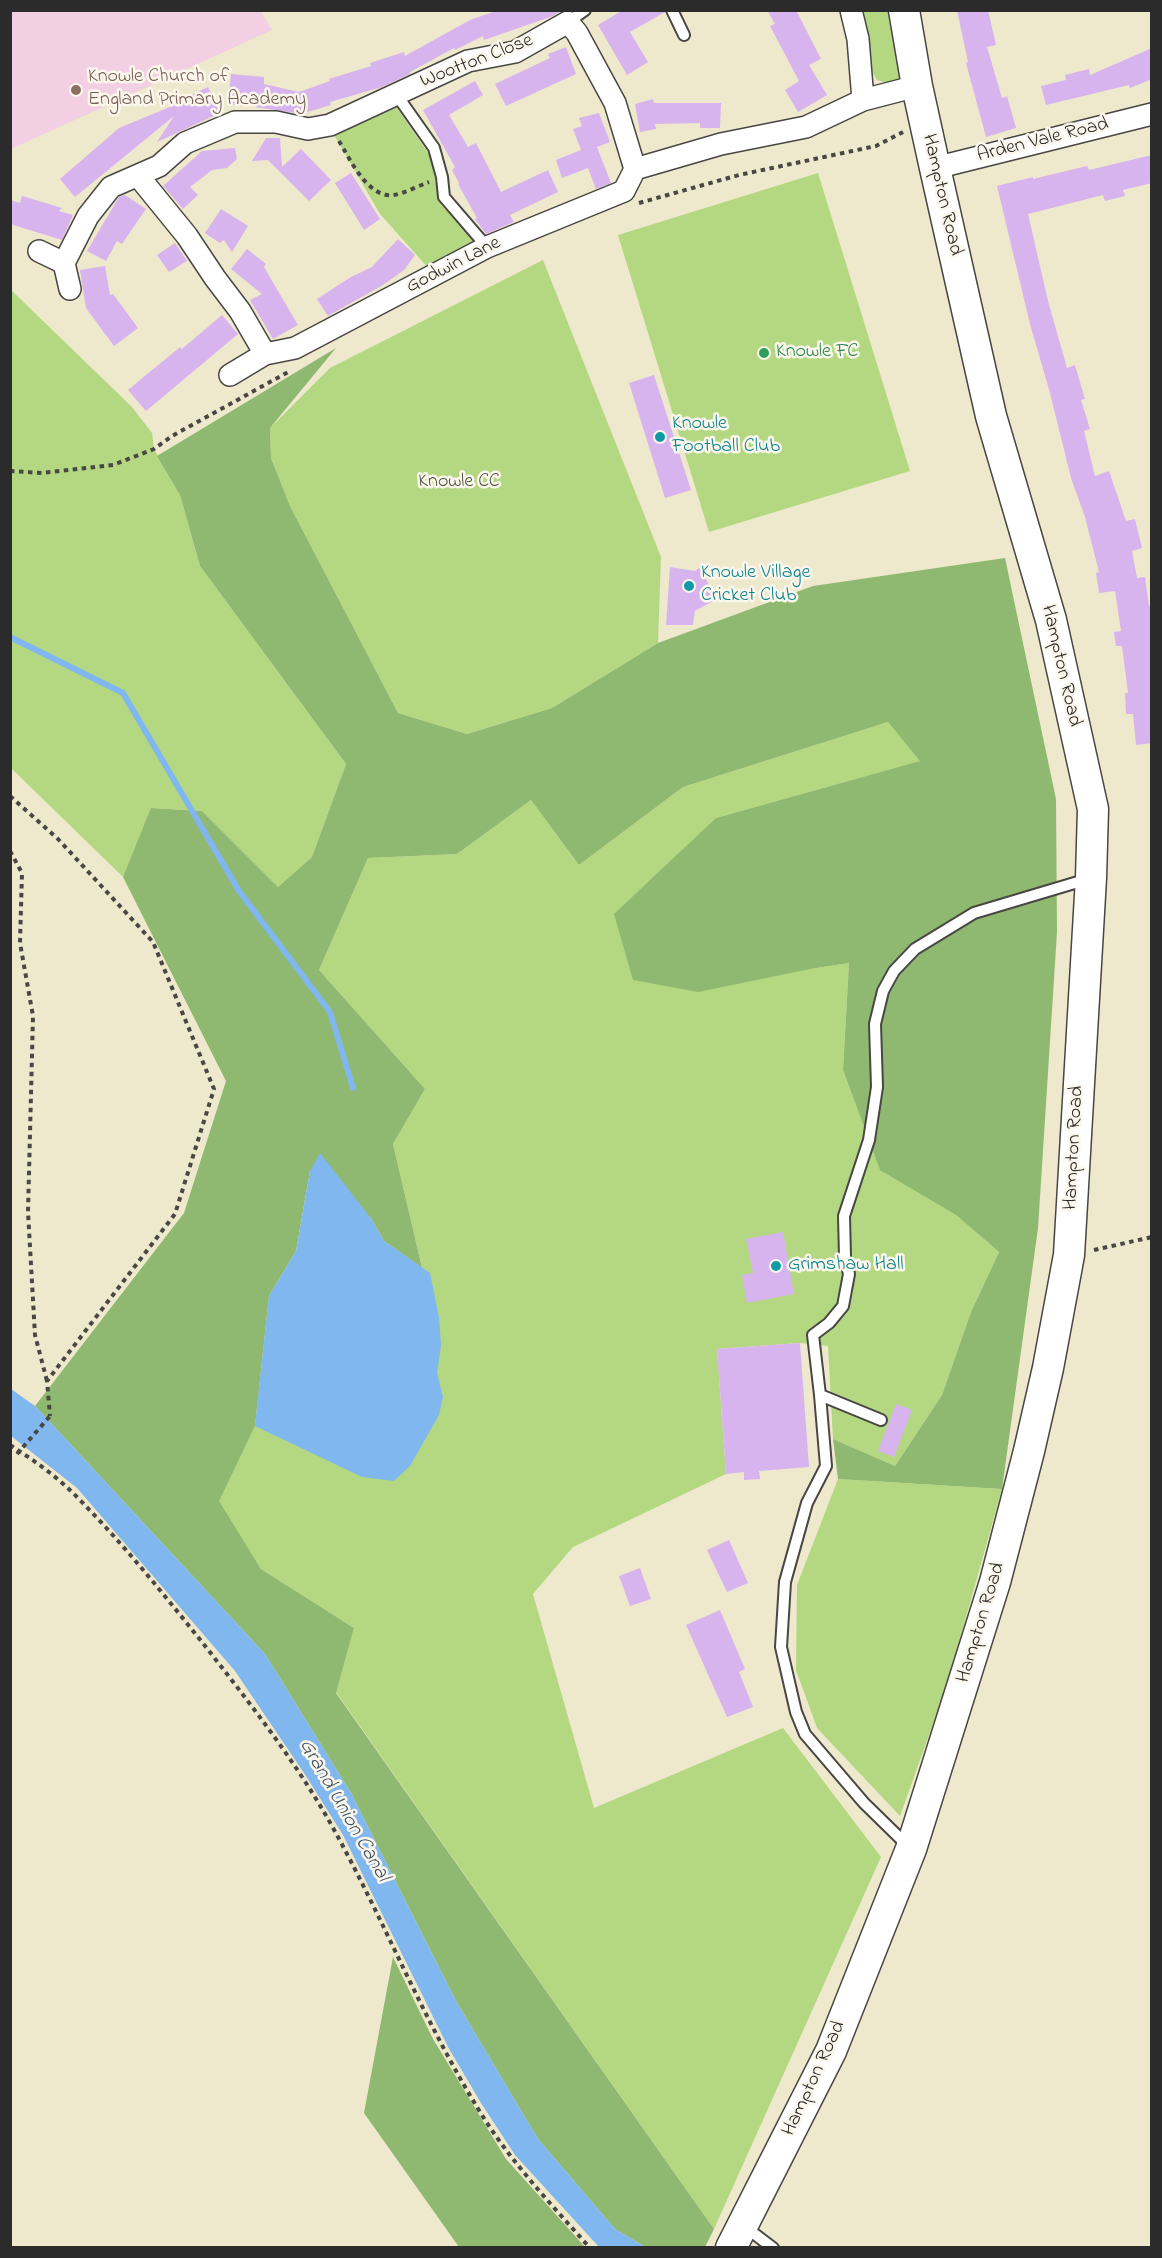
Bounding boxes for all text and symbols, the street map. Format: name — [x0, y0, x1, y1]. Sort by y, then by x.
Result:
street label: Wootton Close — [417, 29, 537, 95]
place label: Knowle Church of England Primary Academy — [88, 66, 306, 113]
marker: Knowle Church of England Primary Academy — [69, 83, 83, 97]
street label: Arden Vale Road — [975, 113, 1111, 169]
street label: Hampton Road — [915, 132, 967, 258]
street label: Godwin Lane — [403, 232, 505, 300]
place label: Knowle FC — [776, 341, 858, 365]
marker: Knowle FC — [757, 346, 771, 360]
place label: Knowle Football Club — [672, 413, 780, 460]
marker: Knowle Football Club — [653, 430, 667, 444]
park label: Knowle CC — [418, 471, 500, 495]
place label: Knowle Village Cricket Club — [701, 562, 810, 609]
marker: Knowle Village Cricket Club — [682, 579, 696, 593]
street label: Hampton Road — [1034, 603, 1086, 729]
street label: Hampton Road — [1060, 1085, 1090, 1211]
place label: Grimshaw Hall — [788, 1254, 904, 1278]
marker: Grimshaw Hall — [769, 1259, 783, 1273]
street label: Hampton Road — [952, 1560, 1012, 1686]
water label: Grand Union Canal — [292, 1735, 394, 1887]
street label: Hampton Road — [778, 2018, 852, 2140]

